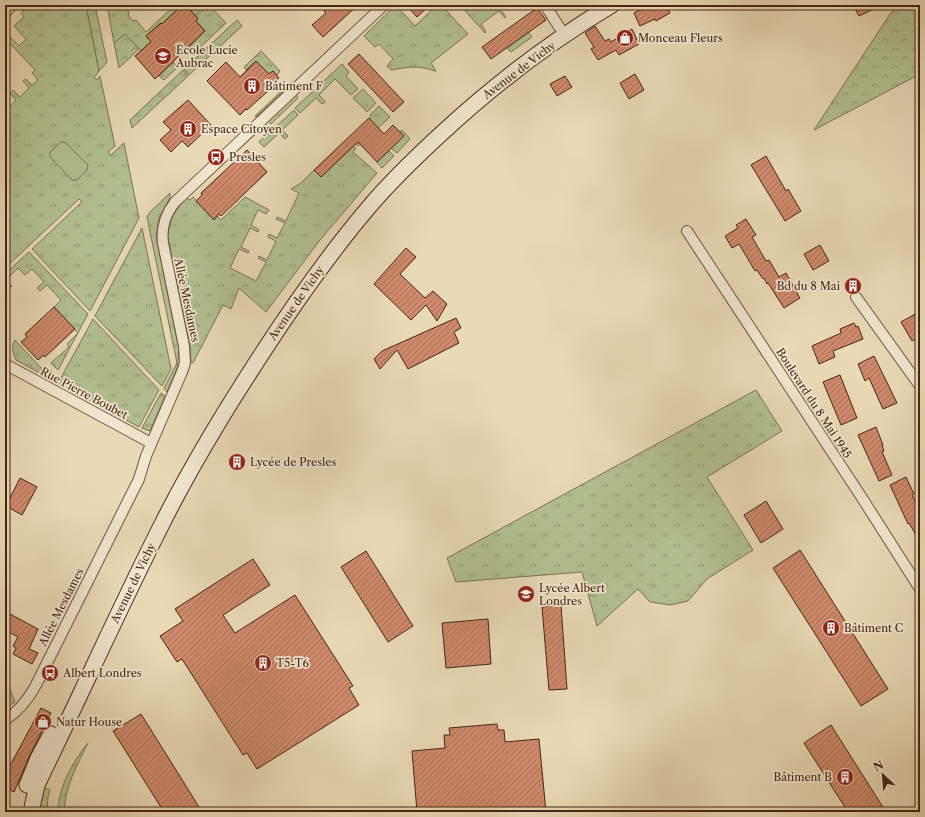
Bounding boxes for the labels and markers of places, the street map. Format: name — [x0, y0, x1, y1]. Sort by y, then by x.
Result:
shop icon: Monceau Fleurs — [615, 28, 635, 48]
place label: Monceau Fleurs — [638, 31, 723, 45]
place label: École Lucie Aubrac — [175, 43, 238, 70]
school or university icon: École Lucie Aubrac — [153, 46, 173, 66]
building icon: Bâtiment F — [242, 76, 262, 96]
place label: Bâtiment F — [265, 79, 323, 93]
building icon: Espace Citoyen — [178, 119, 198, 139]
place label: Espace Citoyen — [201, 122, 282, 136]
bus stop icon: Presles — [206, 147, 226, 167]
place label: Presles — [229, 150, 266, 164]
building icon: Bd du 8 Mai — [843, 276, 863, 296]
place label: Bd du 8 Mai — [777, 279, 841, 293]
building icon: Lycée de Presles — [227, 452, 247, 472]
place label: Lycée de Presles — [250, 455, 336, 469]
place label: Lycée Albert Londres — [539, 581, 605, 608]
school or university icon: Lycée Albert Londres — [516, 584, 536, 604]
building icon: Bâtiment C — [821, 618, 841, 638]
place label: Bâtiment C — [844, 621, 903, 635]
building icon: T5-T6 — [253, 653, 273, 673]
place label: T5-T6 — [276, 656, 310, 670]
bus stop icon: Albert Londres — [40, 663, 60, 683]
place label: Albert Londres — [62, 666, 142, 680]
shop icon: Natur House — [33, 712, 53, 732]
place label: Natur House — [56, 715, 122, 729]
building icon: Bâtiment B — [835, 767, 855, 787]
place label: Bâtiment B — [773, 770, 832, 784]

